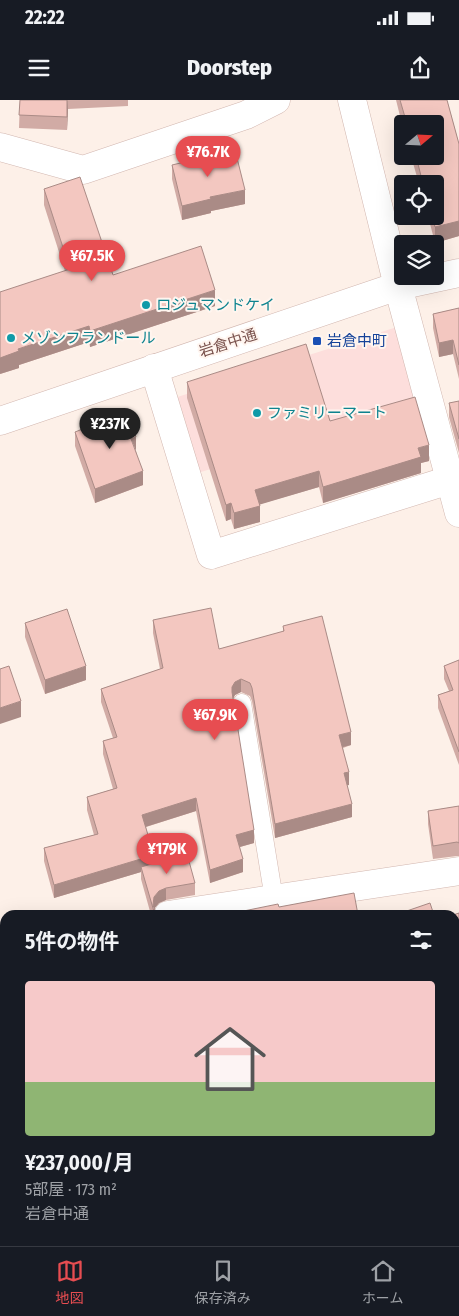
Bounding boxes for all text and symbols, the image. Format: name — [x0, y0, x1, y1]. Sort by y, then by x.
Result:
text: 22:22 — [25, 6, 65, 29]
icon: menu — [25, 54, 53, 82]
text: Doorstep — [187, 54, 272, 81]
icon: share — [406, 54, 434, 82]
north arrow — [394, 115, 444, 165]
map controls — [394, 115, 444, 285]
pin: ¥76.7K — [167, 136, 249, 178]
text: ¥76.7K — [187, 142, 229, 161]
button: locate — [394, 175, 444, 225]
button: layers — [394, 235, 444, 285]
pin: ¥67.5K — [51, 240, 133, 282]
text: ¥67.5K — [70, 246, 114, 265]
place label: ロジュマンドケイ — [156, 296, 275, 314]
marker: ロジュマンドケイ — [140, 299, 152, 311]
street label: 岩倉中通 — [197, 325, 259, 361]
place label: メゾンフランドール — [21, 329, 156, 347]
marker: メゾンフランドール — [5, 332, 17, 344]
place label: 岩倉中町 — [327, 332, 387, 350]
marker: 岩倉中町 — [311, 335, 323, 347]
place label: ファミリーマート — [267, 404, 387, 422]
marker: ファミリーマート — [251, 407, 263, 419]
pin: ¥237K — [75, 408, 145, 450]
text: ¥237K — [90, 414, 130, 433]
pin: ¥67.9K — [174, 698, 256, 741]
text: ¥67.9K — [193, 705, 237, 724]
pin: ¥179K — [132, 832, 202, 875]
text: ¥179K — [148, 839, 186, 858]
icon: filters — [407, 926, 435, 954]
text: 5件の物件 — [25, 929, 119, 955]
icon: home — [185, 1014, 275, 1104]
text: ¥237,000/月 — [25, 1150, 134, 1176]
text: 5部屋 · 173 m² — [25, 1180, 117, 1199]
text: 岩倉中通 — [25, 1204, 89, 1223]
tab: 地図 — [56, 1257, 84, 1307]
tab: 保存済み — [195, 1257, 251, 1307]
tab: ホーム — [362, 1257, 403, 1307]

